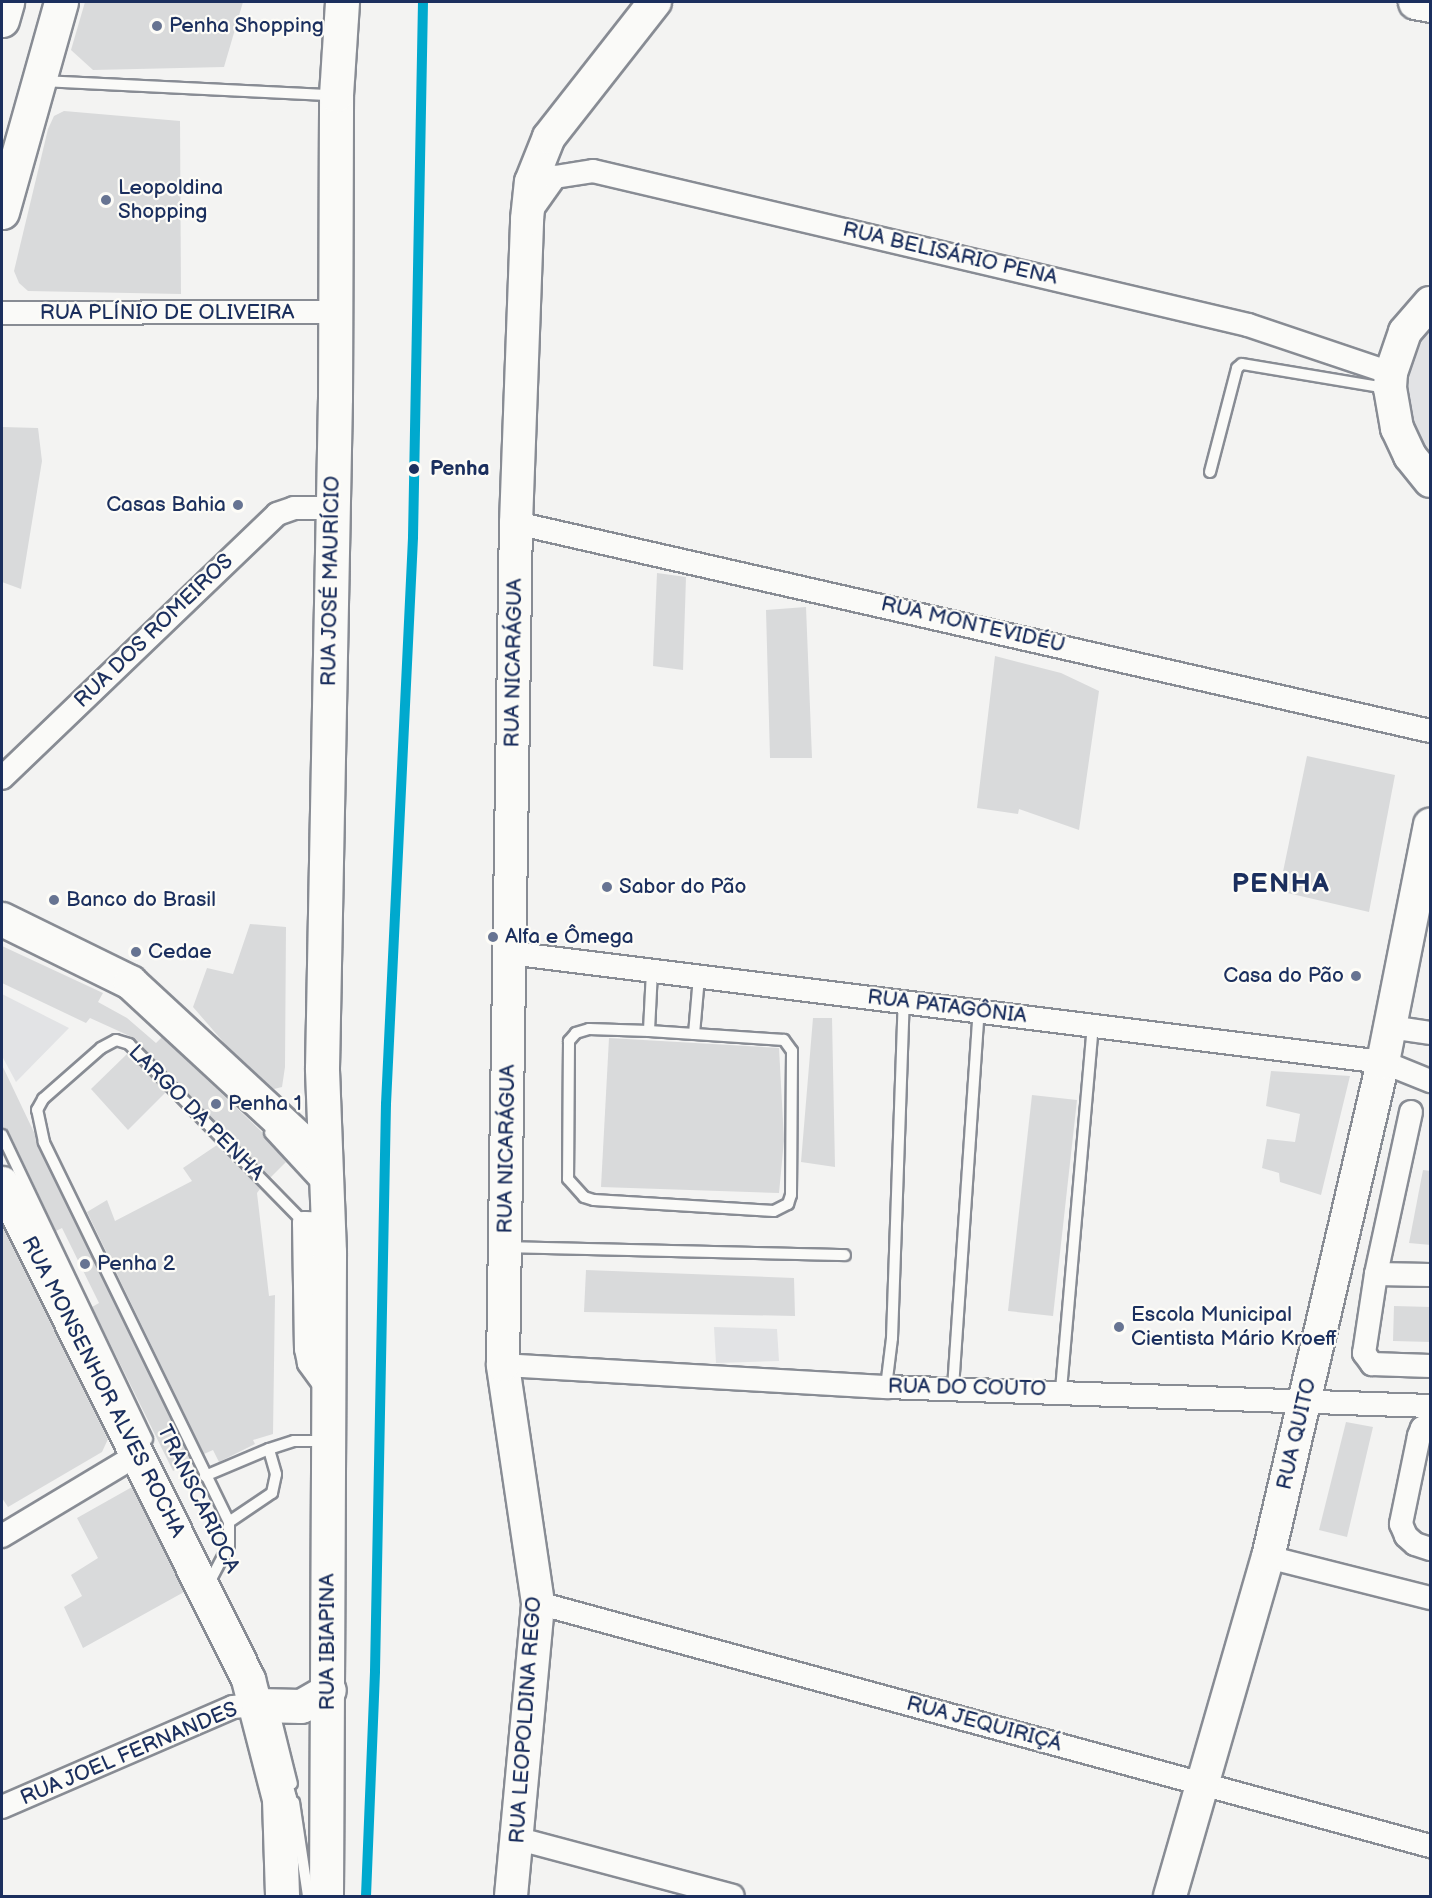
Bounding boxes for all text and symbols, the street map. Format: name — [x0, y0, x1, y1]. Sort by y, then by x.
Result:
place label: Penha Shopping — [169, 13, 324, 39]
marker: Penha Shopping — [150, 19, 164, 33]
place label: Leopoldina Shopping — [118, 175, 223, 225]
marker: Leopoldina Shopping — [99, 193, 113, 207]
street label: RUA BELISÁRIO PENA — [840, 217, 1060, 291]
street label: RUA PLÍNIO DE OLIVEIRA — [40, 300, 294, 326]
place label: Penha — [430, 456, 490, 482]
marker: Penha — [403, 458, 425, 480]
street label: RUA JOSÉ MAURÍCIO — [317, 475, 345, 687]
place label: Casas Bahia — [106, 492, 226, 518]
marker: Casas Bahia — [231, 498, 245, 512]
street label: RUA DOS ROMEIROS — [69, 549, 239, 713]
street label: RUA NICARÁGUA — [500, 578, 528, 748]
street label: RUA MONTEVIDÉU — [878, 592, 1068, 658]
district label: PENHA — [1232, 869, 1330, 901]
place label: Sabor do Pão — [619, 874, 747, 900]
marker: Sabor do Pão — [600, 880, 614, 894]
place label: Banco do Brasil — [66, 887, 216, 913]
marker: Banco do Brasil — [47, 893, 61, 907]
place label: Alfa e Ômega — [505, 924, 634, 950]
marker: Alfa e Ômega — [486, 930, 500, 944]
place label: Cedae — [148, 939, 212, 965]
marker: Cedae — [129, 945, 143, 959]
place label: Casa do Pão — [1223, 963, 1344, 989]
marker: Casa do Pão — [1349, 969, 1363, 983]
street label: RUA PATAGÔNIA — [866, 985, 1028, 1029]
street label: LARGO DA PENHA — [123, 1040, 269, 1186]
street label: RUA NICARÁGUA — [493, 1064, 521, 1234]
place label: Penha 1 — [228, 1091, 302, 1117]
marker: Penha 1 — [209, 1097, 223, 1111]
street label: RUA MONSENHOR ALVES ROCHA — [16, 1232, 190, 1542]
place label: Penha 2 — [97, 1251, 175, 1277]
marker: Penha 2 — [78, 1257, 92, 1271]
place label: Escola Municipal Cientista Mário Kroeff — [1131, 1302, 1337, 1352]
marker: Escola Municipal Cientista Mário Kroeff — [1112, 1320, 1126, 1334]
street label: RUA DO COUTO — [887, 1374, 1047, 1402]
street label: RUA QUITO — [1272, 1376, 1322, 1492]
street label: TRANSCARIOCA — [151, 1421, 245, 1577]
street label: RUA IBIAPINA — [315, 1574, 341, 1710]
street label: RUA LEOPOLDINA REGO — [505, 1596, 547, 1844]
street label: RUA JEQUIRIÇÁ — [903, 1691, 1065, 1757]
street label: RUA JOEL FERNANDES — [16, 1697, 242, 1811]

